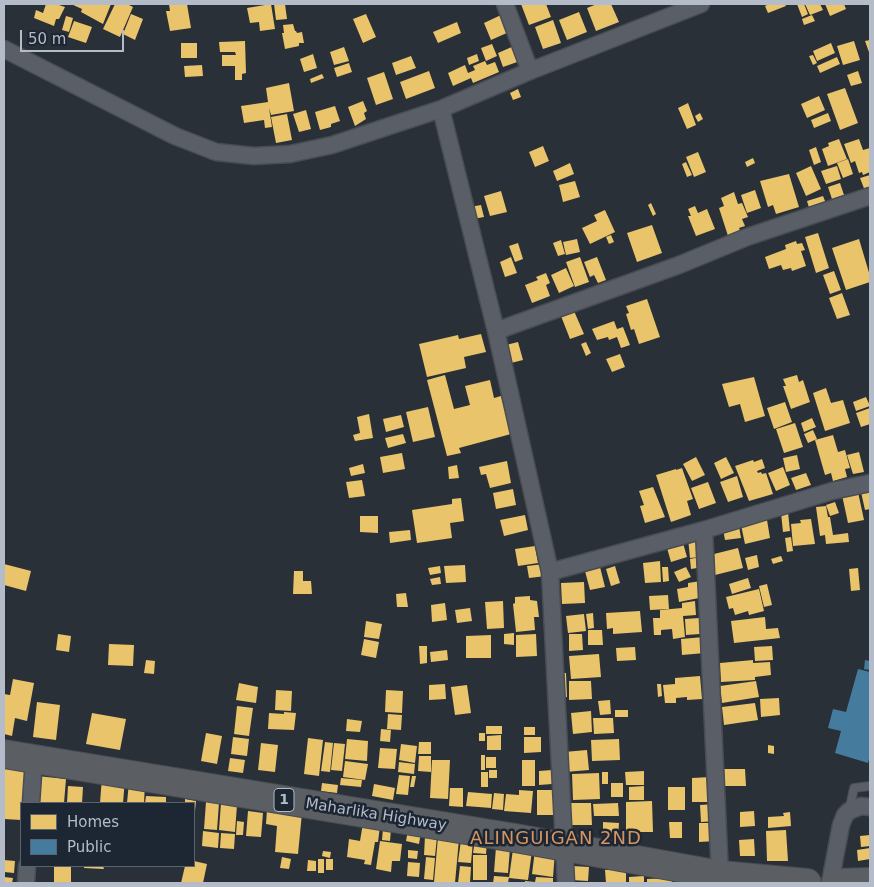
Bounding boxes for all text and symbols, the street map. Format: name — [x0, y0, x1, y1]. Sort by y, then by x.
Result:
scale bar — [22, 20, 126, 52]
text: 50 m — [28, 30, 66, 48]
road number: 1 — [274, 788, 294, 812]
street label: Maharlika Highway — [304, 795, 448, 835]
legend — [20, 802, 195, 867]
text: Homes — [67, 813, 119, 831]
district label: ALINGUIGAN 2ND — [468, 828, 644, 850]
text: Public — [67, 838, 111, 856]

